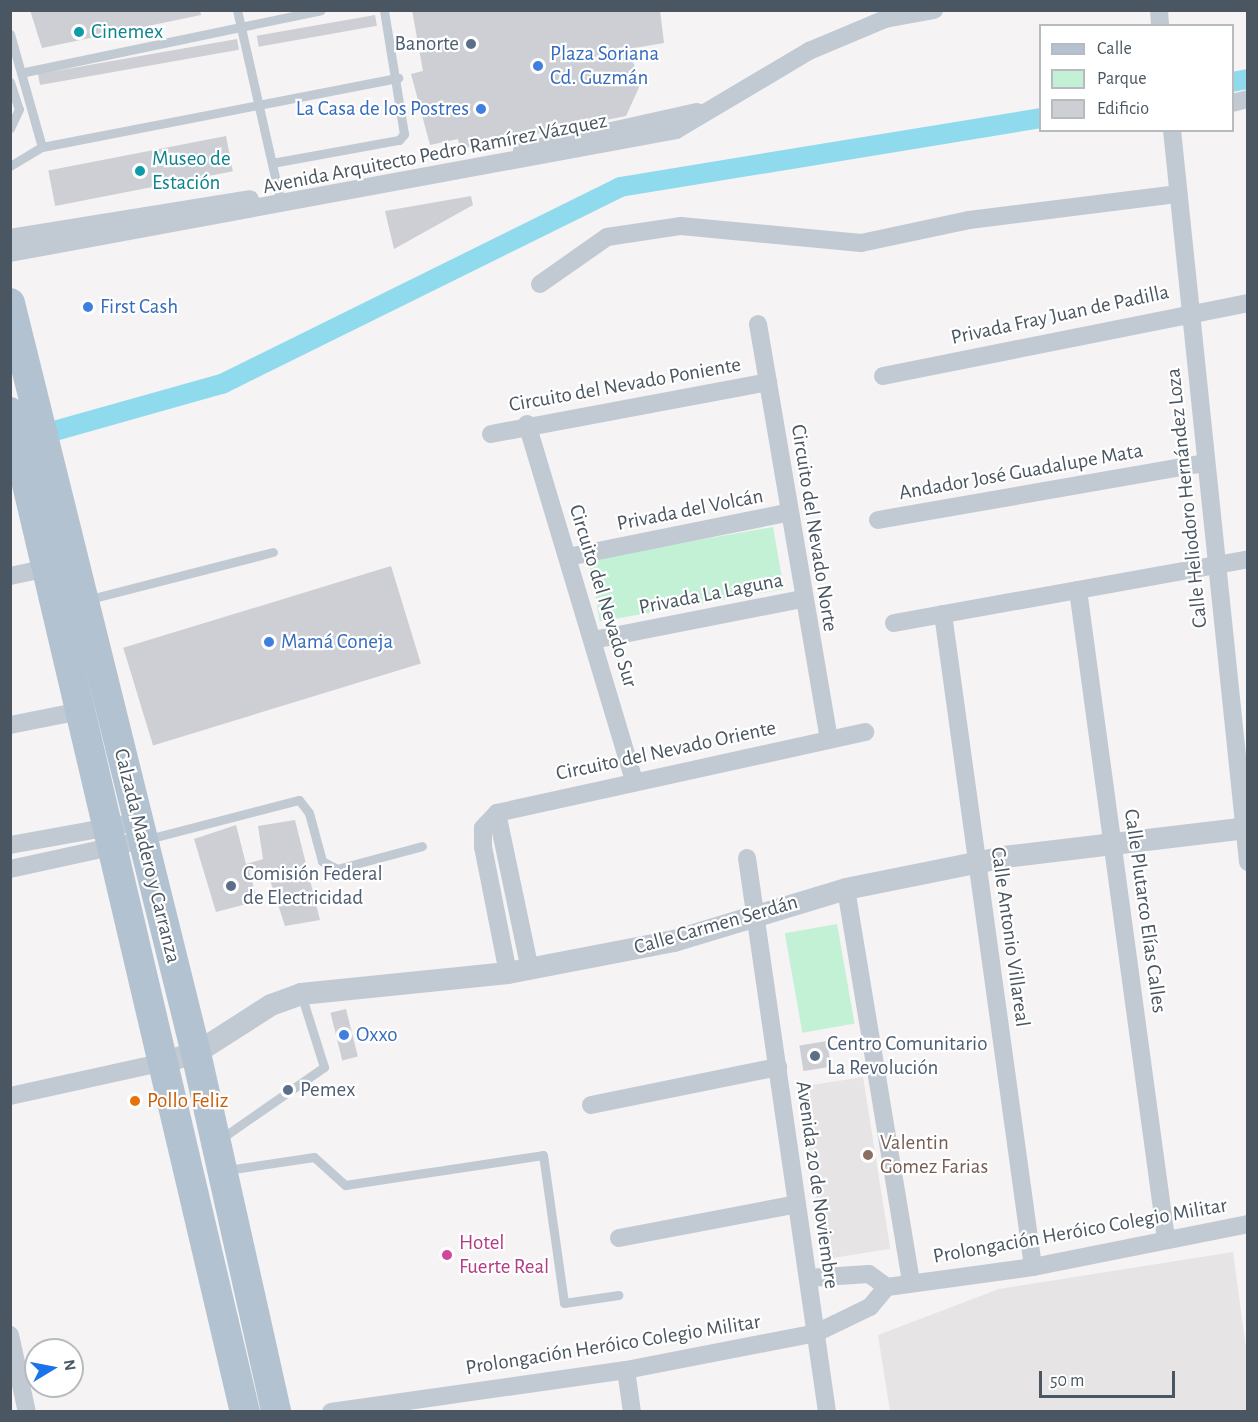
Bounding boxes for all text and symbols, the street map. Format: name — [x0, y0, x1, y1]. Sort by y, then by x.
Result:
place label: Cinemex — [91, 19, 163, 45]
legend — [1039, 24, 1234, 132]
marker: Cinemex — [72, 25, 86, 39]
place label: Banorte — [394, 31, 459, 57]
marker: Banorte — [464, 37, 478, 51]
text: Calle — [1097, 40, 1132, 58]
place label: Plaza Soriana Cd. Guzmán — [550, 41, 659, 91]
marker: Plaza Soriana Cd. Guzmán — [531, 59, 545, 73]
text: Parque — [1097, 70, 1146, 88]
place label: La Casa de los Postres — [296, 96, 469, 122]
text: Edificio — [1097, 100, 1149, 118]
marker: La Casa de los Postres — [474, 102, 488, 116]
street label: Avenida Arquitecto Pedro Ramírez Vázquez — [261, 108, 609, 200]
place label: Museo de Estación — [152, 146, 231, 196]
marker: Museo de Estación — [133, 164, 147, 178]
street label: Privada Fray Juan de Padilla — [949, 280, 1171, 350]
place label: First Cash — [100, 294, 178, 320]
marker: First Cash — [81, 300, 95, 314]
street label: Circuito del Nevado Poniente — [507, 352, 743, 418]
street label: Calle Heliodoro Hernández Loza — [1161, 367, 1213, 629]
street label: Circuito del Nevado Norte — [785, 423, 843, 633]
street label: Andador José Guadalupe Mata — [897, 438, 1145, 506]
street label: Privada del Volcán — [615, 483, 765, 537]
street label: Circuito del Nevado Sur — [563, 502, 643, 690]
street label: Privada La Laguna — [637, 568, 785, 620]
place label: Mamá Coneja — [281, 629, 393, 655]
marker: Mamá Coneja — [262, 635, 276, 649]
street label: Circuito del Nevado Oriente — [554, 715, 778, 787]
street label: Calzada Madero y Carranza — [108, 746, 186, 966]
street label: Calle Plutarco Elías Calles — [1118, 807, 1172, 1015]
street label: Calle Antonio Villareal — [985, 846, 1035, 1028]
place label: Comisión Federal de Electricidad — [243, 861, 383, 911]
marker: Comisión Federal de Electricidad — [224, 879, 238, 893]
street label: Calle Carmen Serdán — [631, 890, 801, 960]
place label: Oxxo — [356, 1022, 398, 1048]
marker: Oxxo — [337, 1028, 351, 1042]
place label: Centro Comunitario La Revolución — [827, 1031, 987, 1081]
marker: Centro Comunitario La Revolución — [808, 1049, 822, 1063]
place label: Pemex — [300, 1077, 355, 1103]
street label: Avenida 20 de Noviembre — [790, 1080, 844, 1290]
marker: Pemex — [281, 1083, 295, 1097]
place label: Pollo Feliz — [147, 1088, 228, 1114]
marker: Pollo Feliz — [128, 1094, 142, 1108]
place label: Valentin Gomez Farias — [880, 1130, 988, 1180]
marker: Valentin Gomez Farias — [861, 1148, 875, 1162]
street label: Prolongación Heróico Colegio Militar — [931, 1193, 1229, 1269]
place label: Hotel Fuerte Real — [459, 1230, 549, 1280]
marker: Hotel Fuerte Real — [440, 1248, 454, 1262]
street label: Prolongación Heróico Colegio Militar — [464, 1309, 762, 1381]
north arrow — [24, 1338, 84, 1398]
text: N — [61, 1358, 79, 1372]
scale bar — [1042, 1359, 1178, 1397]
text: 50 m — [1050, 1372, 1084, 1390]

